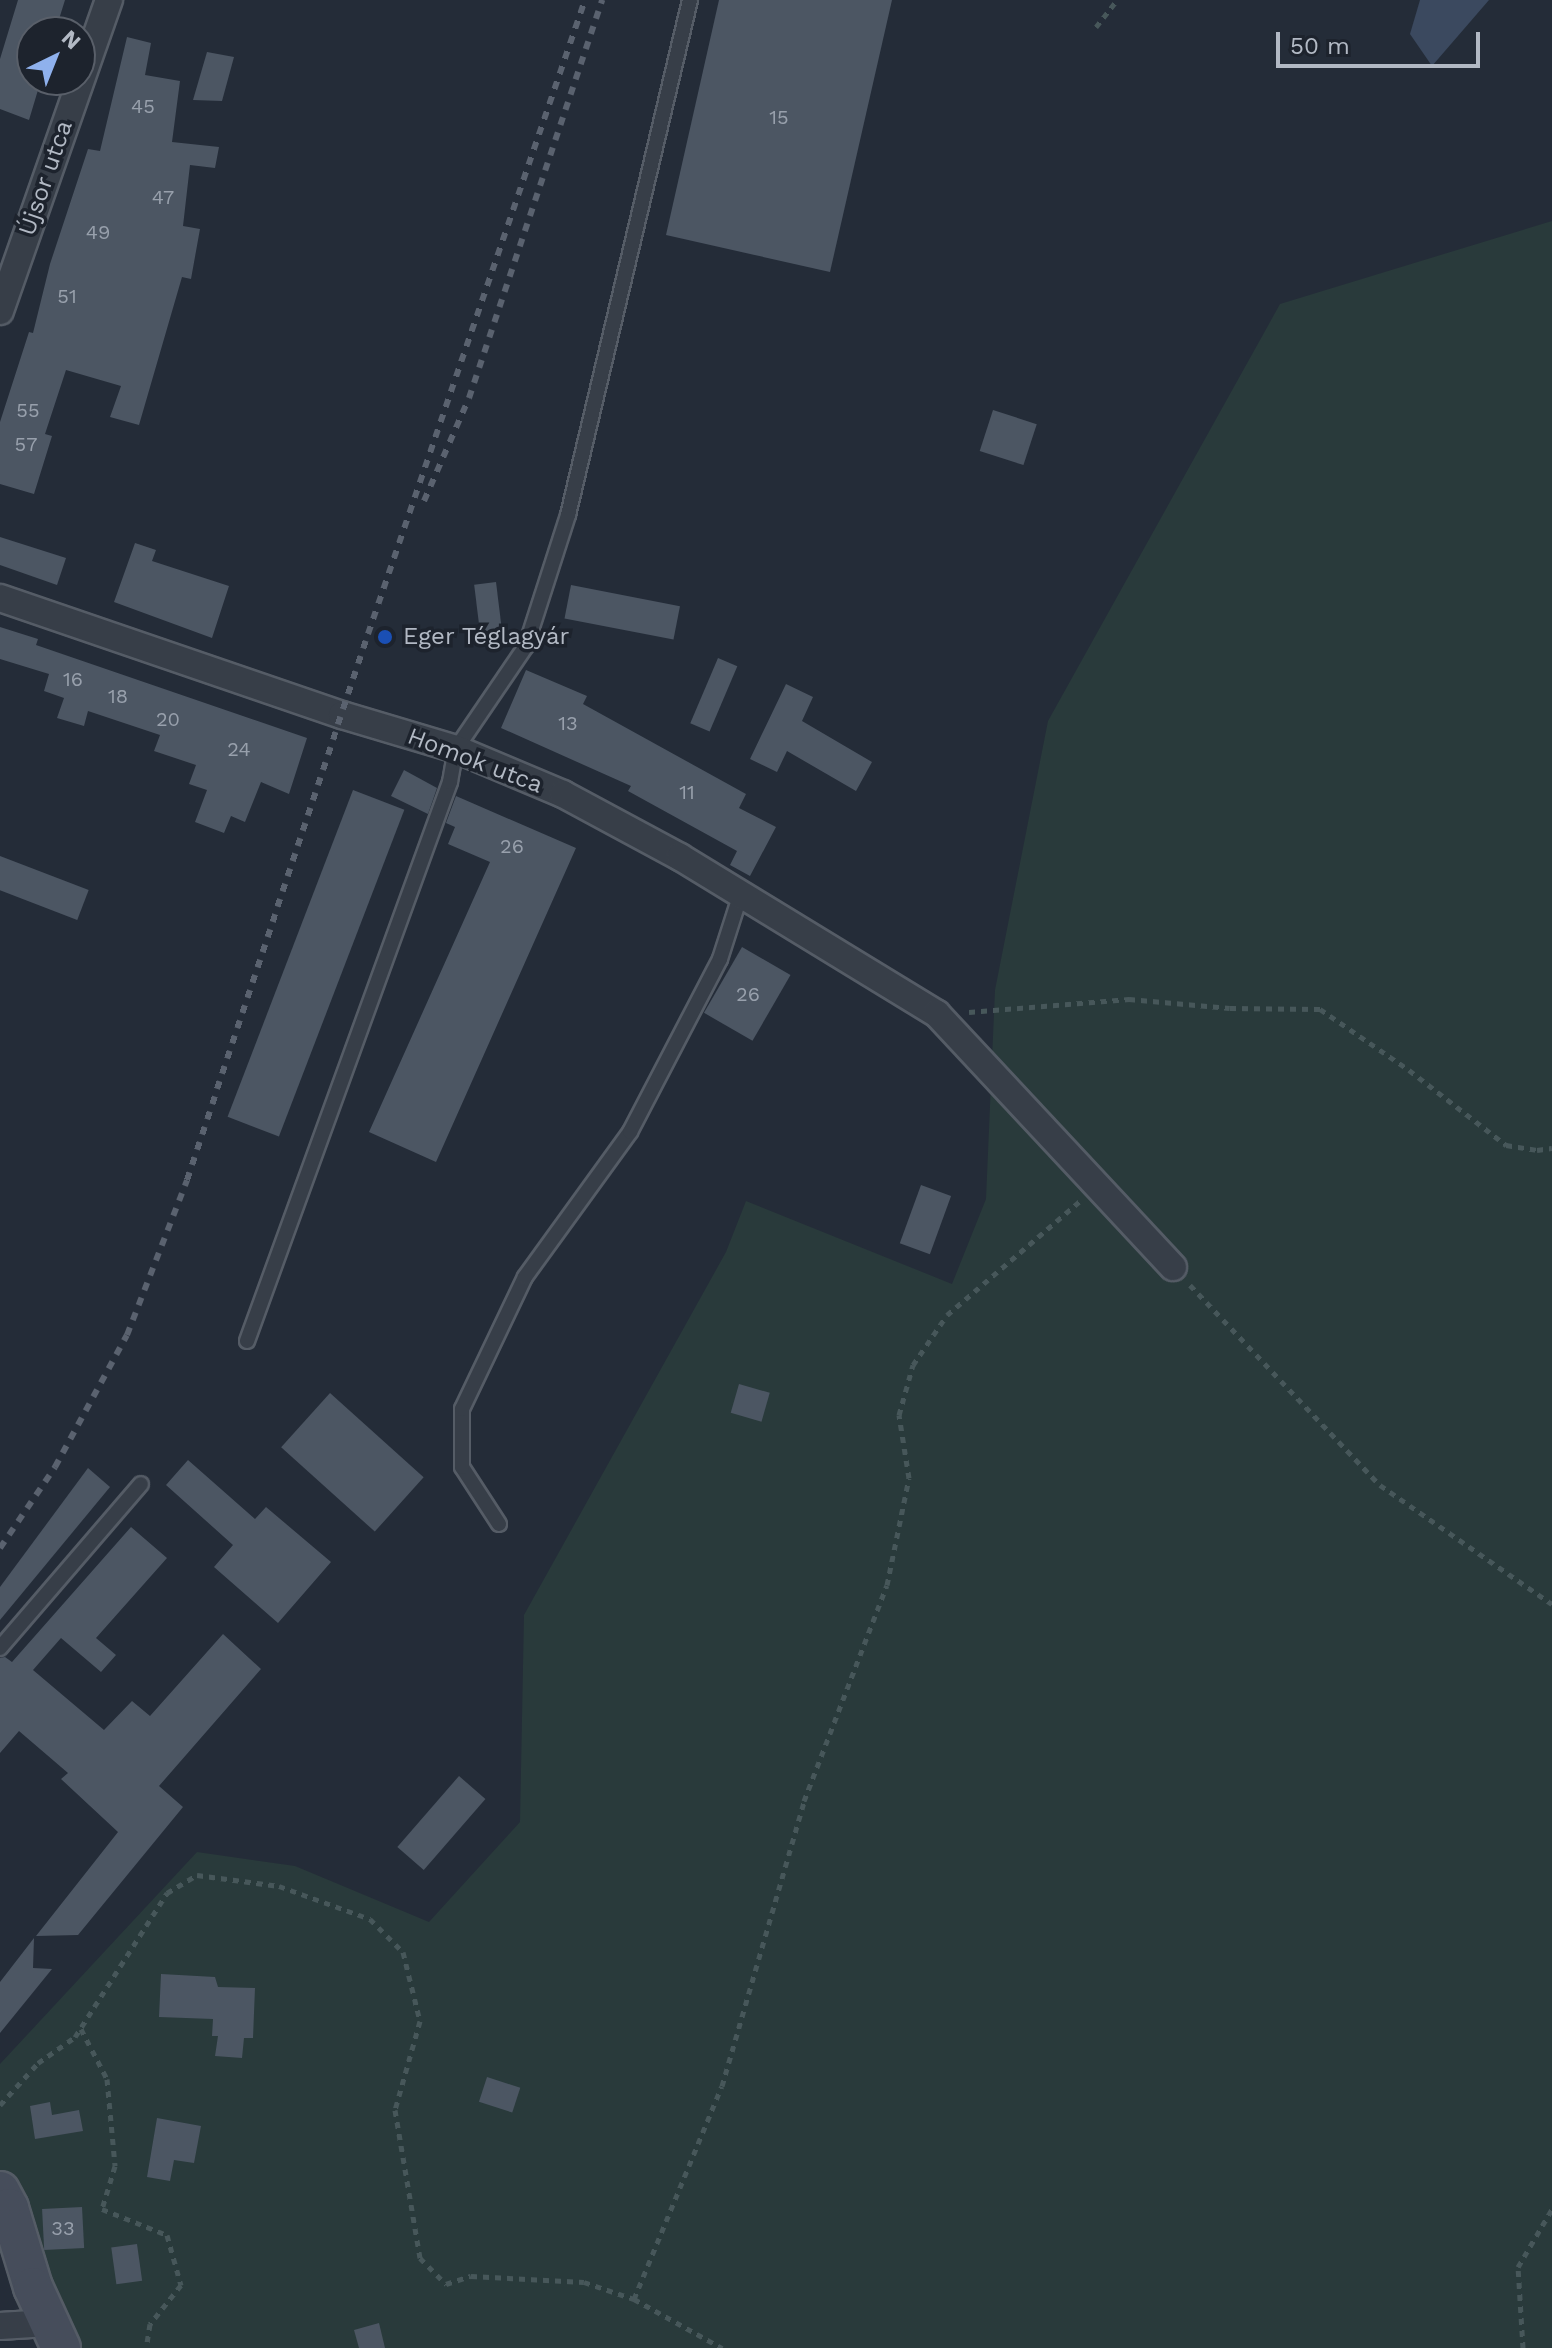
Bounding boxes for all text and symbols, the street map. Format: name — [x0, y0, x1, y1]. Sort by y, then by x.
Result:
north arrow — [16, 16, 96, 96]
scale bar — [1280, 16, 1484, 66]
text: N — [57, 25, 86, 54]
text: 50 m — [1290, 32, 1350, 60]
house number: 45 — [131, 94, 155, 118]
house number: 15 — [769, 105, 789, 129]
street label: Újsor utca — [13, 117, 79, 239]
house number: 47 — [152, 185, 174, 209]
house number: 49 — [86, 220, 110, 244]
house number: 51 — [57, 284, 77, 308]
house number: 55 — [16, 398, 40, 422]
house number: 57 — [15, 432, 37, 456]
place label: Eger Téglagyár — [403, 623, 571, 651]
marker: Eger Téglagyár — [374, 626, 396, 648]
house number: 16 — [63, 667, 83, 691]
house number: 18 — [108, 684, 128, 708]
house number: 20 — [156, 707, 180, 731]
house number: 13 — [558, 711, 578, 735]
street label: Homok utca — [403, 722, 547, 800]
house number: 24 — [227, 737, 251, 761]
house number: 11 — [679, 780, 695, 804]
house number: 26 — [500, 834, 524, 858]
house number: 26 — [736, 982, 760, 1006]
house number: 33 — [51, 2216, 75, 2240]

